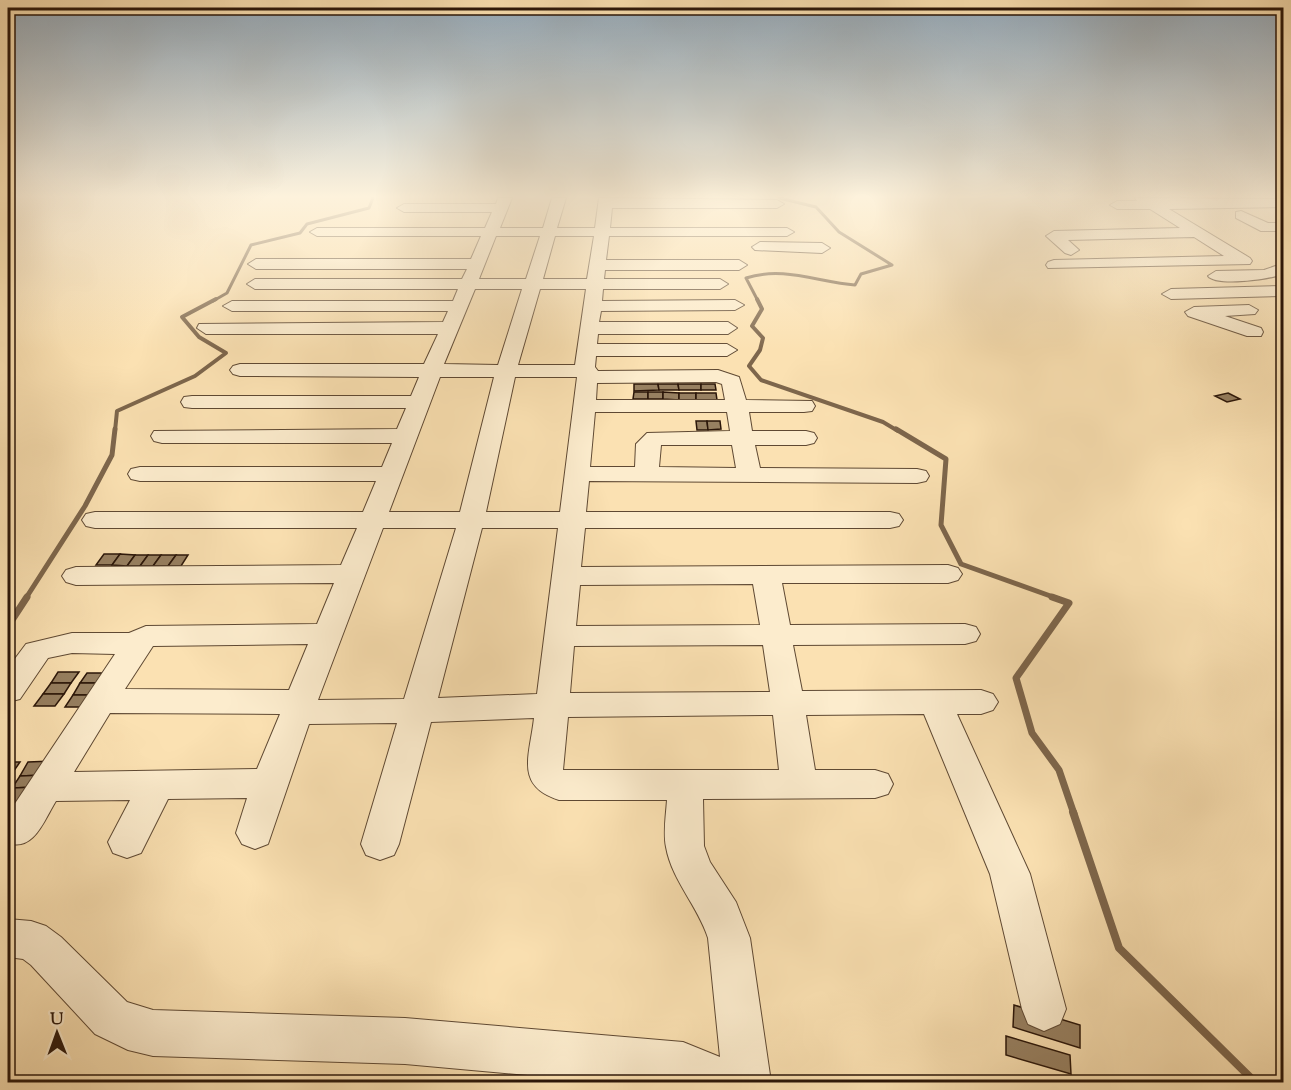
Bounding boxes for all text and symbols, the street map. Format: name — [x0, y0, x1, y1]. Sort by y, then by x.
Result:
north arrow — [27, 1003, 87, 1063]
text: U — [50, 1009, 64, 1032]

